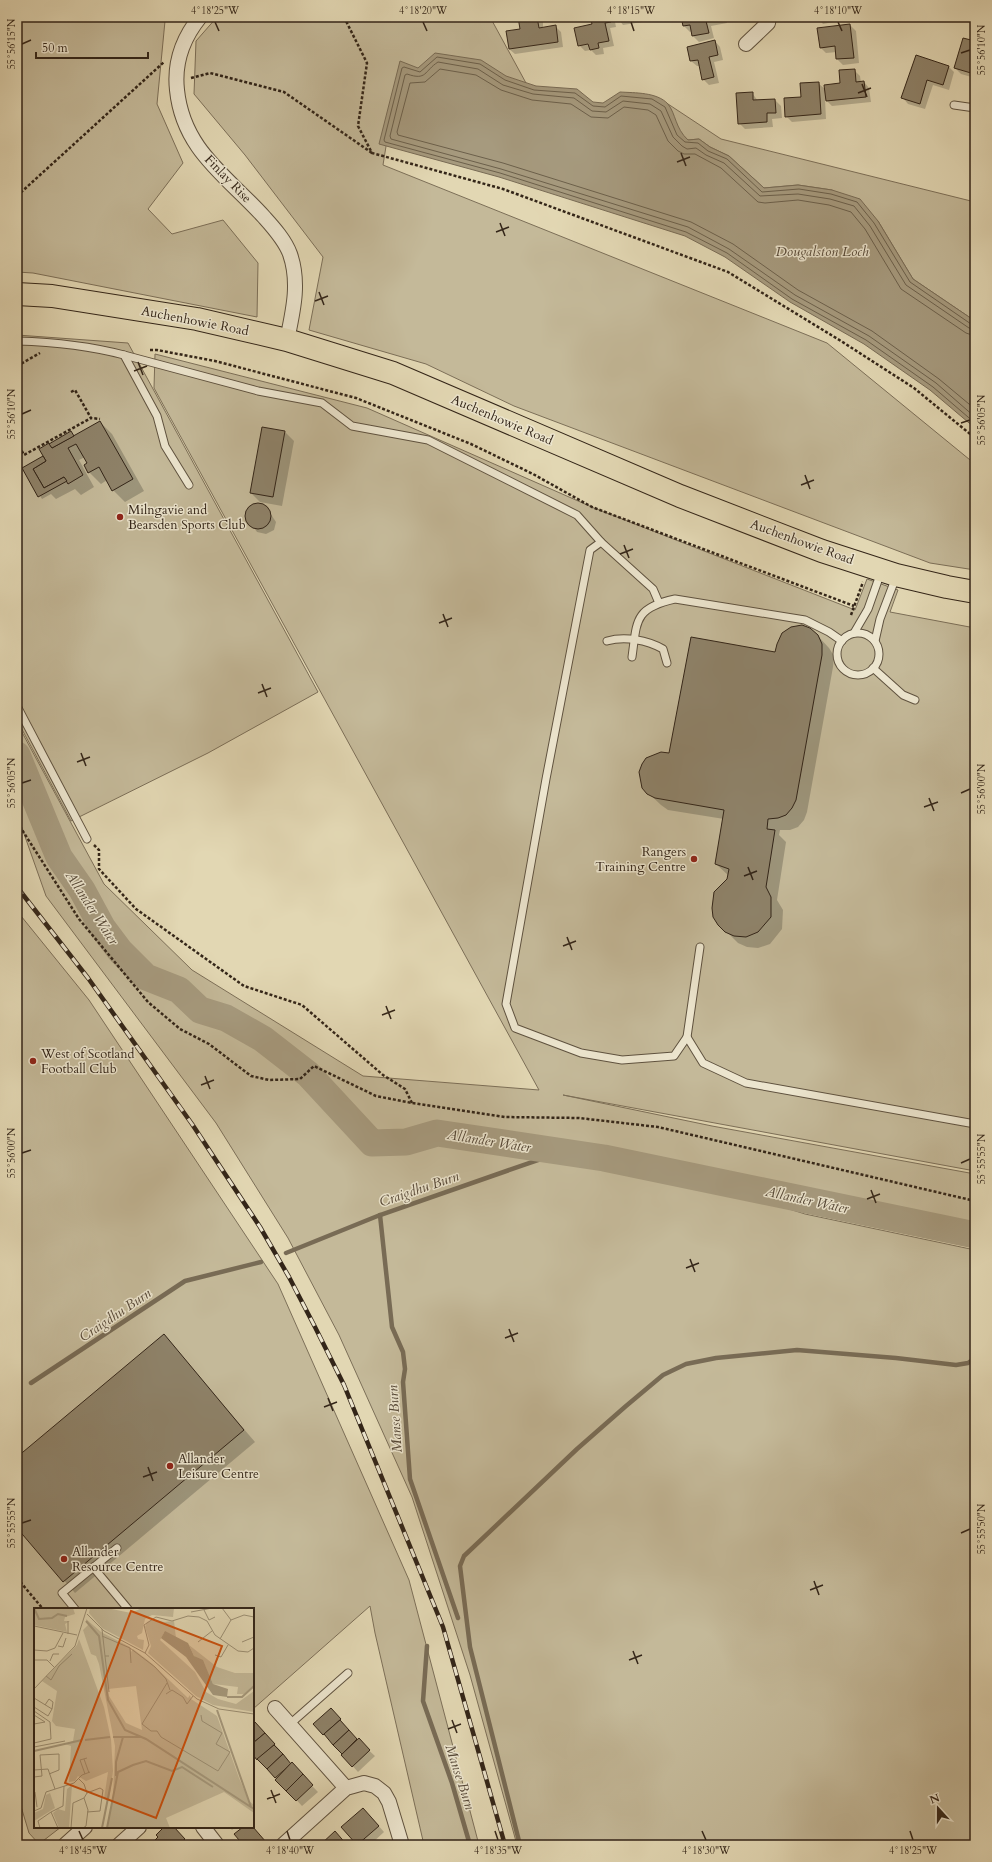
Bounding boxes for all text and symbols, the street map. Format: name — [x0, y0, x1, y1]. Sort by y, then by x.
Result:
text: 4°18'25"W — [191, 4, 240, 18]
text: 4°18'20"W — [399, 4, 448, 18]
text: 4°18'15"W — [607, 4, 656, 18]
text: 4°18'10"W — [814, 4, 863, 18]
text: 55°56'15"N — [5, 18, 19, 69]
text: 55°56'10"N — [975, 24, 989, 75]
scale bar — [36, 34, 148, 60]
text: 50 m — [42, 40, 69, 56]
street label: Finlay Rise — [200, 151, 256, 207]
water label: Dougalston Loch — [775, 242, 869, 261]
street label: Auchenhowie Road — [140, 302, 250, 340]
text: 55°56'10"N — [5, 388, 19, 439]
street label: Auchenhowie Road — [448, 390, 556, 450]
text: 55°56'05"N — [975, 394, 989, 445]
place label: Milngavie and Bearsden Sports Club — [128, 501, 246, 534]
marker: Milngavie and Bearsden Sports Club — [115, 512, 125, 522]
street label: Auchenhowie Road — [748, 515, 856, 569]
text: 55°56'05"N — [5, 757, 19, 808]
text: 55°56'00"N — [975, 763, 989, 814]
place label: Rangers Training Centre — [595, 843, 686, 876]
marker: Rangers Training Centre — [689, 854, 699, 864]
water label: Allander Water — [60, 867, 123, 949]
place label: West of Scotland Football Club — [40, 1045, 135, 1078]
marker: West of Scotland Football Club — [28, 1056, 38, 1066]
water label: Allander Water — [445, 1125, 533, 1157]
text: 55°56'00"N — [5, 1127, 19, 1178]
text: 55°55'55"N — [975, 1133, 989, 1184]
water label: Craigdhu Burn — [377, 1166, 461, 1211]
water label: Allander Water — [763, 1182, 851, 1218]
water label: Craigdhu Burn — [75, 1284, 155, 1346]
water label: Manse Burn — [383, 1384, 407, 1453]
place label: Allander Leisure Centre — [178, 1450, 259, 1483]
marker: Allander Leisure Centre — [165, 1461, 175, 1471]
text: 55°55'55"N — [5, 1497, 19, 1548]
text: 55°55'50"N — [975, 1503, 989, 1554]
place label: Allander Resource Centre — [72, 1543, 164, 1576]
marker: Allander Resource Centre — [59, 1554, 69, 1564]
inset map — [34, 1608, 254, 1828]
water label: Manse Burn — [441, 1742, 480, 1812]
north arrow — [918, 1788, 958, 1828]
text: N — [927, 1790, 942, 1808]
text: 4°18'45"W — [59, 1844, 108, 1858]
text: 4°18'40"W — [266, 1844, 315, 1858]
text: 4°18'35"W — [474, 1844, 523, 1858]
text: 4°18'30"W — [682, 1844, 731, 1858]
text: 4°18'25"W — [889, 1844, 938, 1858]

